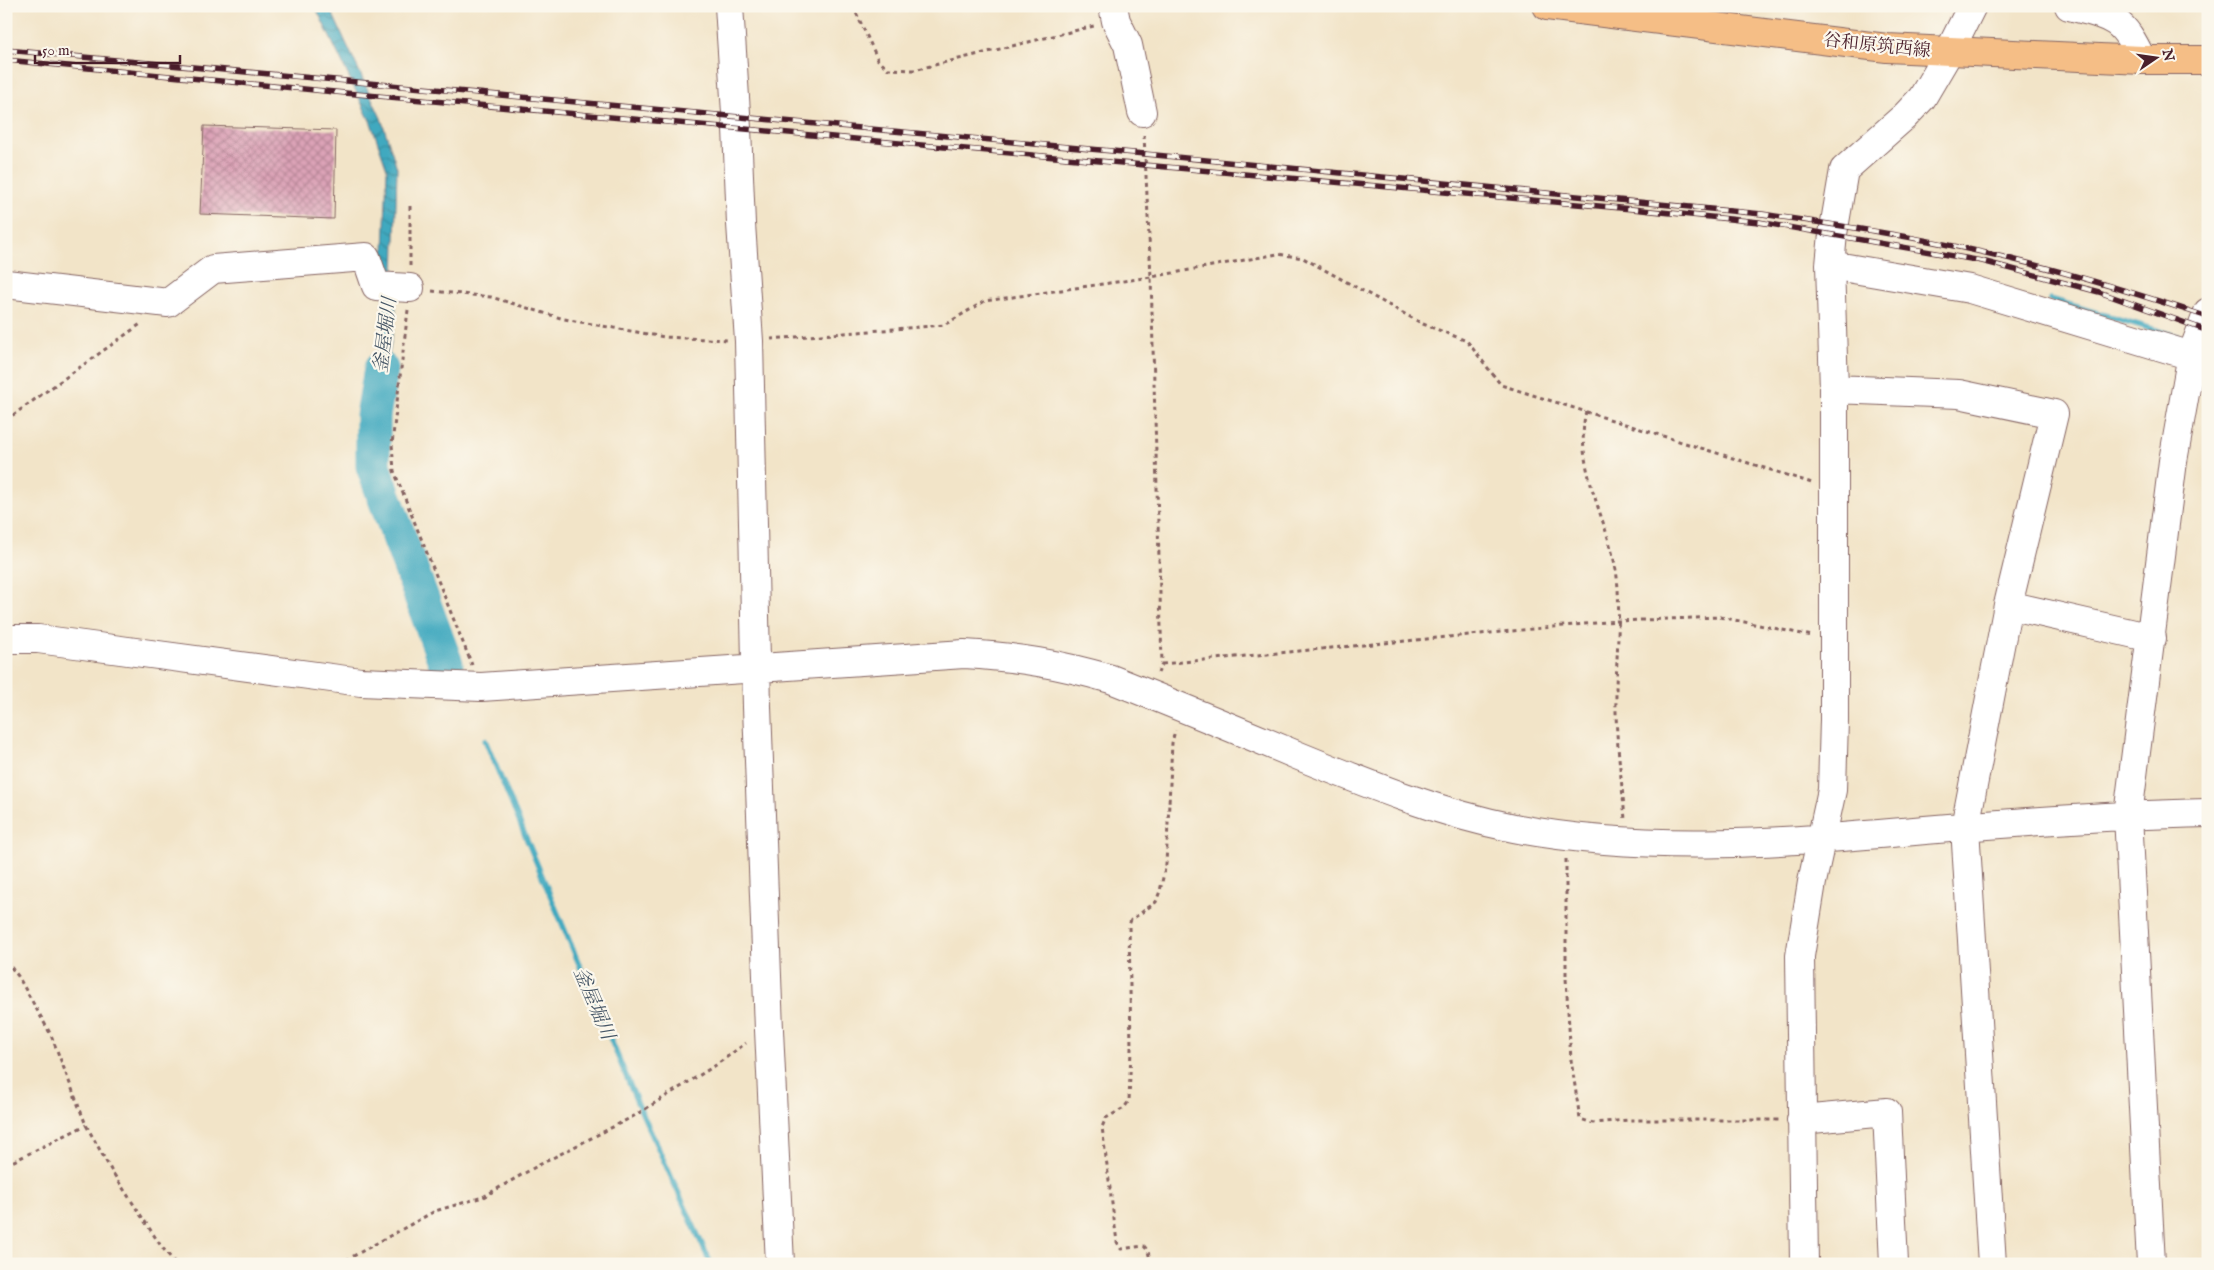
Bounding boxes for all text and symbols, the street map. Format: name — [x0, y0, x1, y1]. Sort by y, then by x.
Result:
street label: 谷和原筑西線 — [1822, 29, 1932, 64]
scale bar — [35, 32, 180, 64]
north arrow — [2132, 32, 2182, 82]
text: 50 m — [42, 41, 70, 60]
text: N — [2157, 46, 2178, 63]
water label: 釜屋堀川 — [369, 294, 403, 374]
water label: 釜屋堀川 — [567, 964, 620, 1045]

